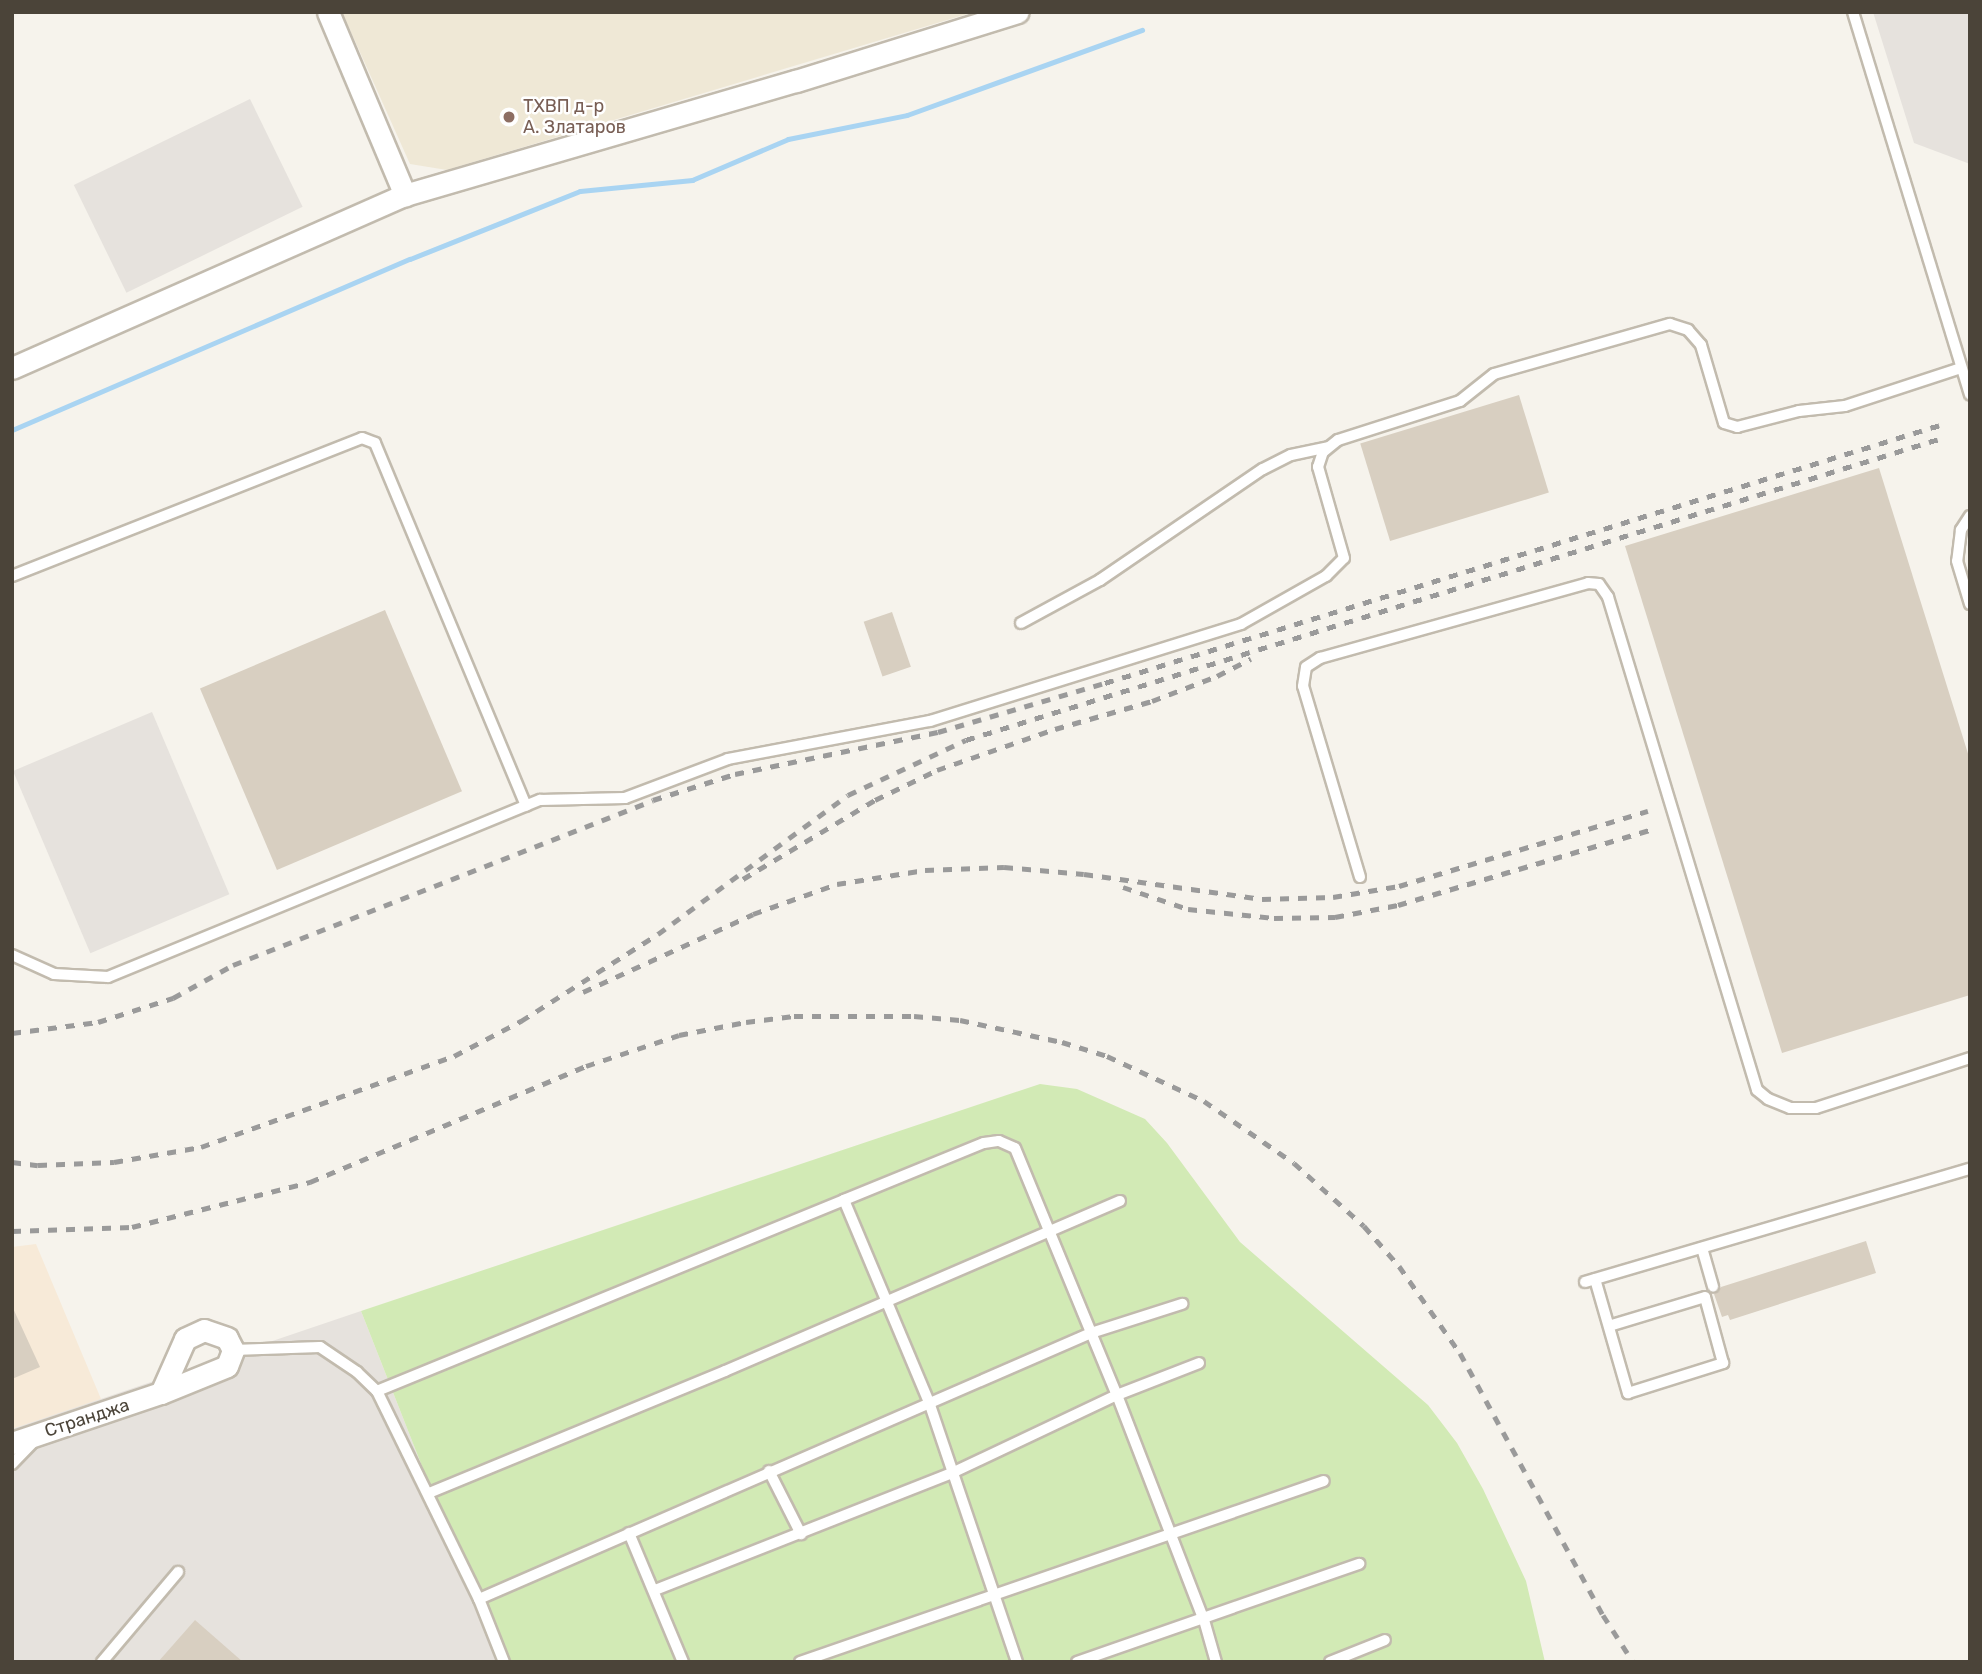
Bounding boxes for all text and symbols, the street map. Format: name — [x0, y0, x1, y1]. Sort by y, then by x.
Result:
place label: ТХВП д-р А. Златаров — [523, 96, 626, 138]
marker: ТХВП д-р А. Златаров — [501, 109, 517, 125]
street label: Странджа — [42, 1394, 132, 1442]

